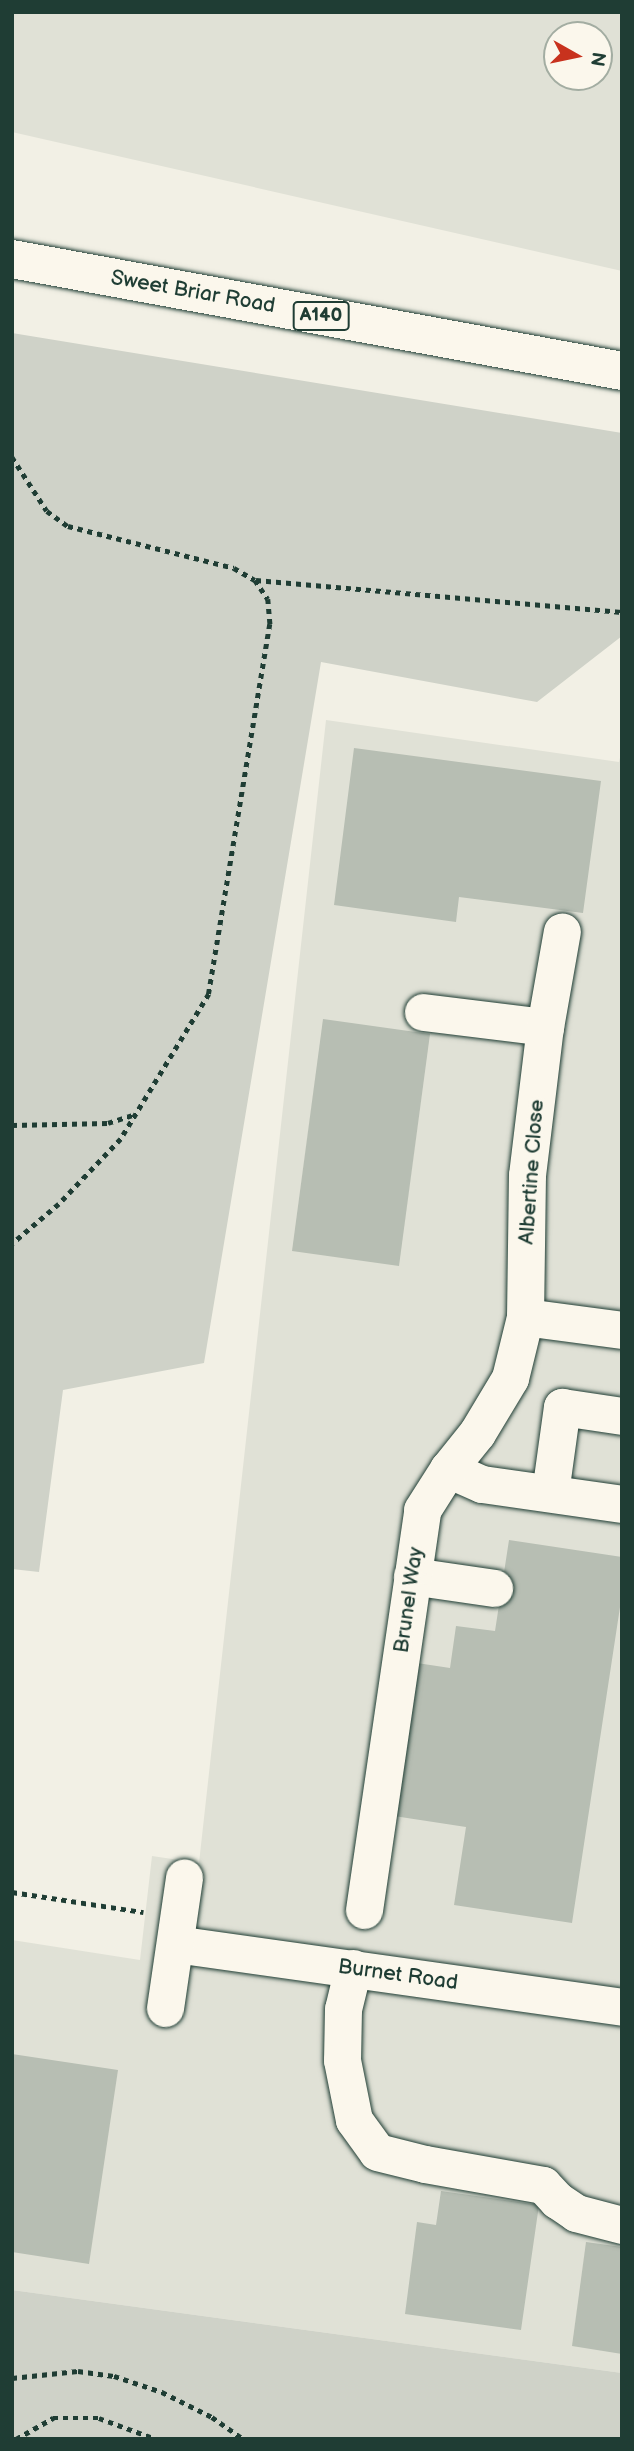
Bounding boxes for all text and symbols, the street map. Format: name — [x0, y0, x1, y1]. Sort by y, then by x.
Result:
north arrow — [543, 21, 613, 91]
text: N — [585, 50, 610, 68]
street label: Sweet Briar Road — [109, 265, 277, 319]
road number: A140 — [291, 300, 351, 332]
street label: Albertine Close — [514, 1099, 550, 1245]
street label: Brunel Way — [389, 1545, 429, 1655]
street label: Burnet Road — [336, 1954, 460, 1996]

